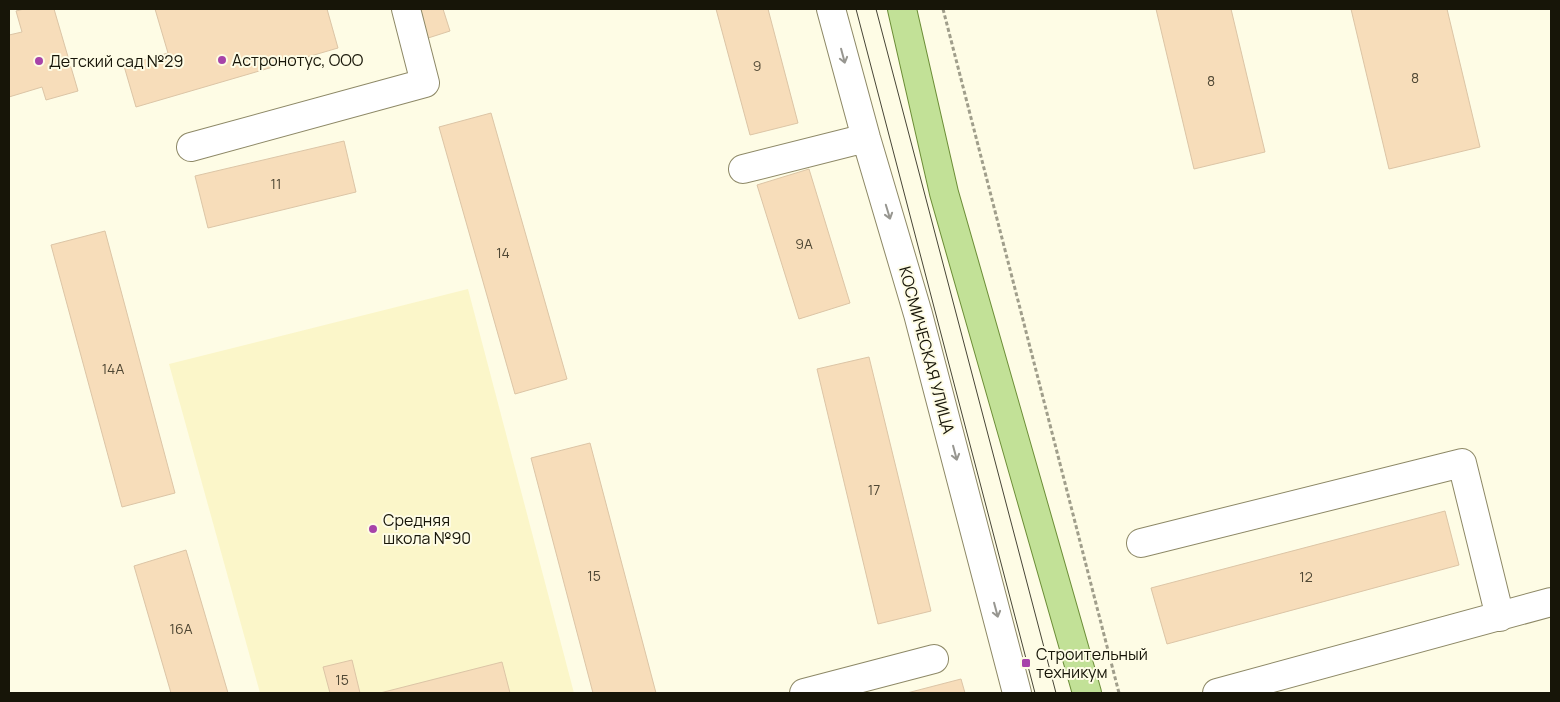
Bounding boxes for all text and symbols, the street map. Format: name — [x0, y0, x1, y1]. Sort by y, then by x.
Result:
one-way arrow — [839, 47, 849, 63]
place label: Астронотус, ООО — [232, 49, 364, 71]
place label: Детский сад №29 — [49, 50, 183, 72]
marker: Астронотус, ООО — [216, 54, 228, 66]
marker: Детский сад №29 — [33, 55, 45, 67]
house number: 9 — [753, 56, 761, 75]
house number: 8 — [1411, 68, 1419, 87]
house number: 8 — [1207, 71, 1215, 90]
house number: 11 — [271, 174, 281, 193]
one-way arrow — [883, 204, 893, 220]
house number: 9А — [795, 234, 813, 253]
house number: 14 — [496, 243, 510, 262]
street label: КОСМИЧЕСКАЯ УЛИЦА — [894, 264, 960, 436]
house number: 14А — [102, 359, 124, 378]
one-way arrow — [950, 445, 960, 461]
house number: 17 — [868, 480, 880, 499]
place label: Средняя школа №90 — [383, 509, 471, 549]
marker: Средняя школа №90 — [367, 523, 379, 535]
house number: 15 — [587, 566, 601, 585]
house number: 12 — [1299, 567, 1313, 586]
one-way arrow — [991, 602, 1001, 618]
house number: 16А — [169, 619, 193, 638]
place label: Строительный техникум — [1036, 643, 1148, 683]
marker: Строительный техникум — [1020, 657, 1032, 669]
house number: 15 — [335, 670, 349, 689]

